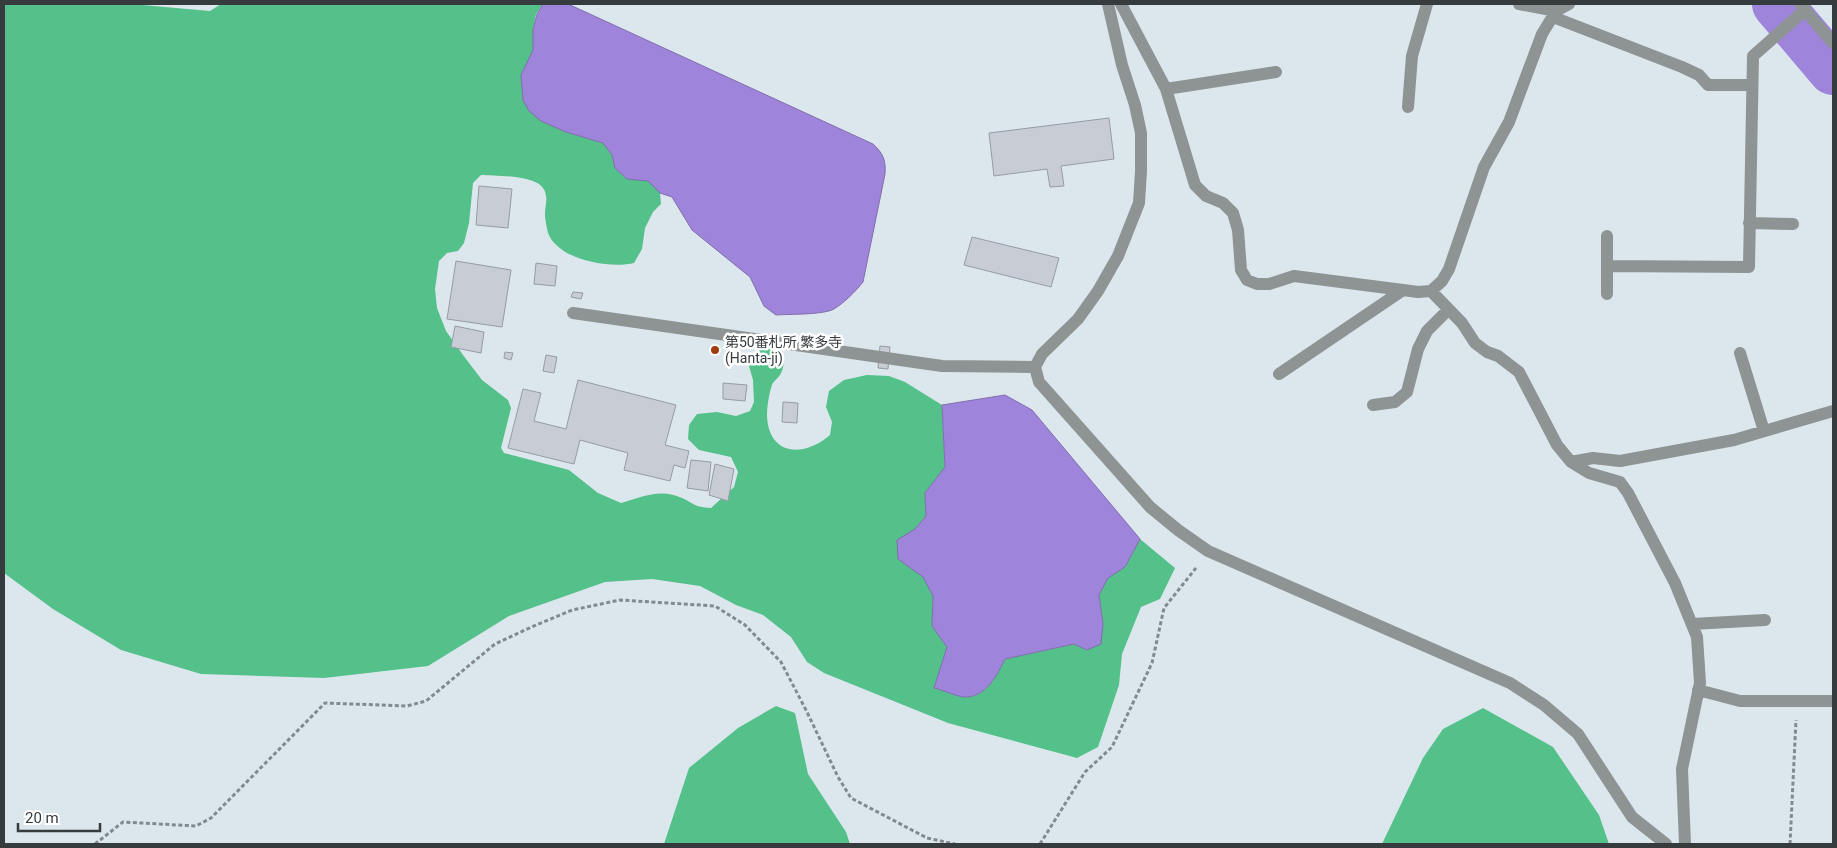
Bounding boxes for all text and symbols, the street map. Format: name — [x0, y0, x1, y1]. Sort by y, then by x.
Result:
place label: 第50番札所 繁多寺 (Hanta-ji) — [725, 334, 842, 367]
marker: 第50番札所 繁多寺 (Hanta-ji) — [709, 344, 721, 356]
scale bar — [18, 800, 100, 832]
text: 20 m — [25, 809, 59, 827]

